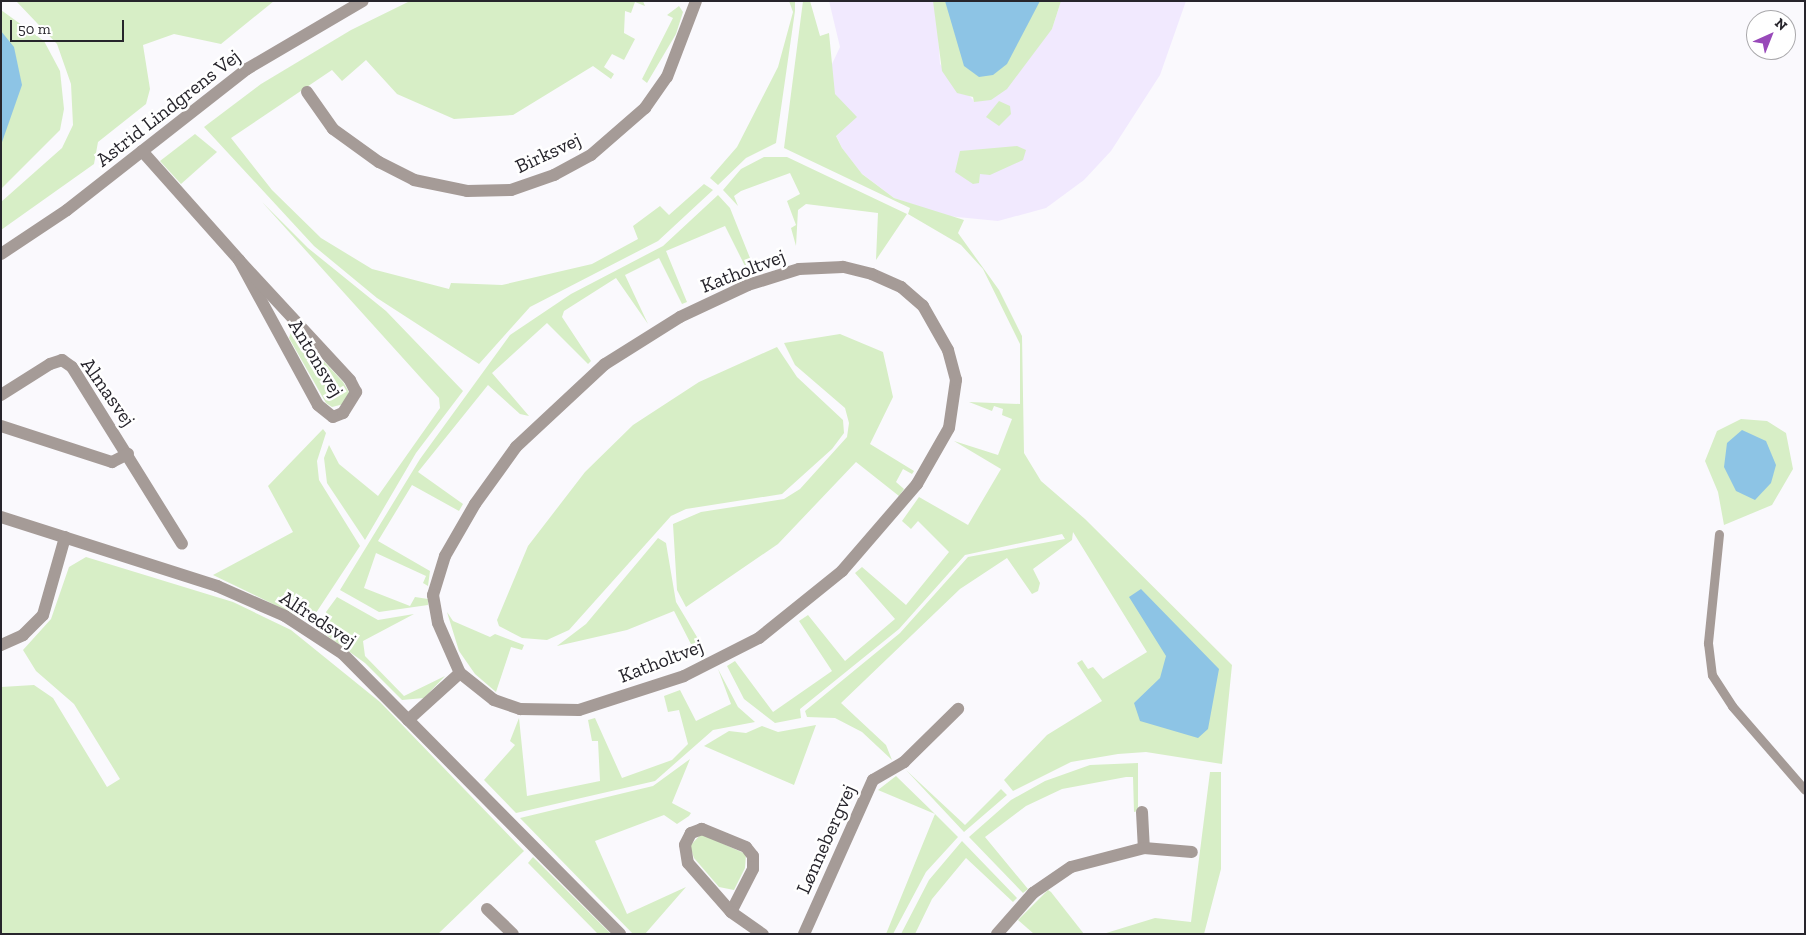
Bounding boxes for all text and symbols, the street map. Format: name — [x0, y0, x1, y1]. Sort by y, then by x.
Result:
scale bar — [12, 10, 126, 42]
north arrow — [1746, 10, 1796, 60]
text: N — [1771, 15, 1791, 34]
text: 50 m — [18, 20, 51, 38]
street label: Astrid Lindgrens Vej — [91, 44, 245, 172]
street label: Birksvej — [511, 127, 585, 179]
street label: Katholtvej — [697, 244, 789, 298]
street label: Antonsvej — [283, 315, 349, 401]
street label: Almasvej — [76, 353, 140, 431]
street label: Alfredsvej — [275, 585, 361, 653]
street label: Katholtvej — [615, 634, 707, 688]
street label: Lønnebergvej — [791, 781, 861, 897]

